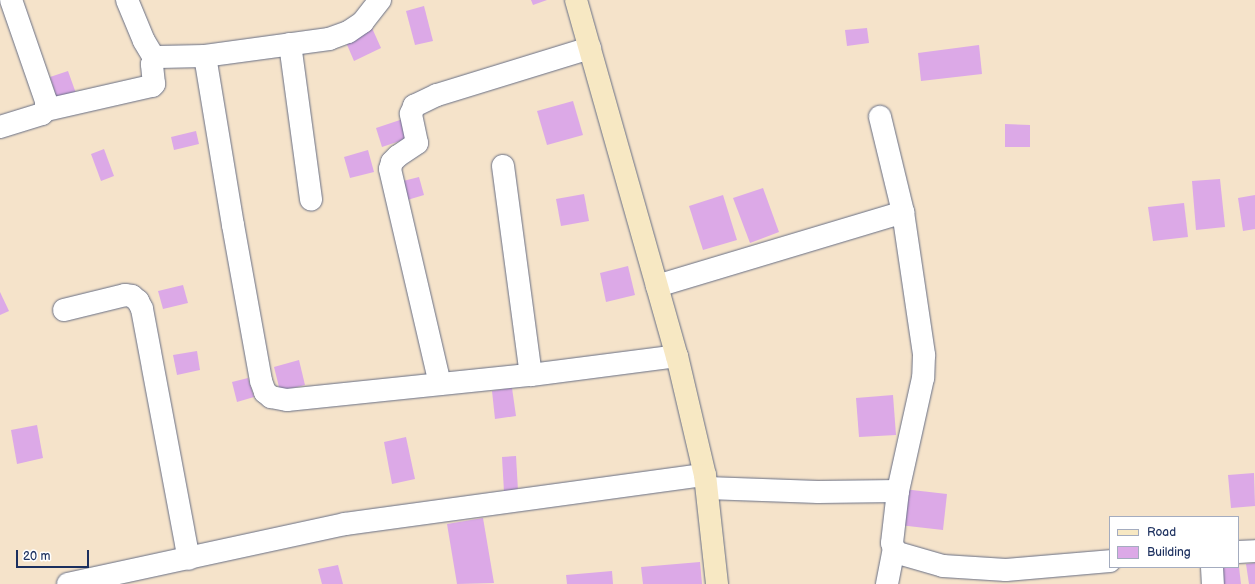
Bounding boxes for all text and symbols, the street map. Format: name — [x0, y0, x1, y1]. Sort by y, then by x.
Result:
legend — [1109, 516, 1239, 568]
text: Road — [1147, 525, 1176, 540]
scale bar — [18, 542, 91, 568]
text: Building — [1147, 545, 1191, 560]
text: 20 m — [23, 549, 50, 564]

